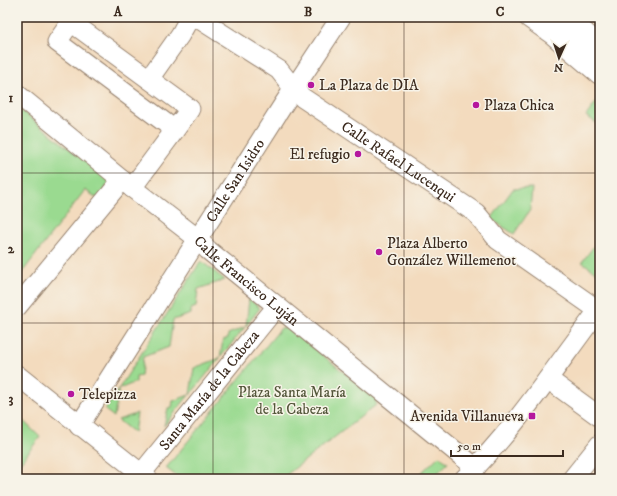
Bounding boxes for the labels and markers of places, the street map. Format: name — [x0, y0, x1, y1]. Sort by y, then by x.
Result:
place label: La Plaza de DIA — [319, 76, 419, 95]
marker: La Plaza de DIA — [306, 80, 316, 90]
place label: Plaza Chica — [484, 96, 555, 115]
marker: Plaza Chica — [471, 100, 481, 110]
place label: El refugio — [289, 145, 350, 164]
marker: El refugio — [353, 149, 363, 159]
place label: Plaza Alberto González Willemenot — [387, 234, 516, 270]
marker: Plaza Alberto González Willemenot — [374, 247, 384, 257]
place label: Telepizza — [79, 385, 137, 404]
marker: Telepizza — [66, 389, 76, 399]
place label: Avenida Villanueva — [410, 407, 525, 426]
marker: Avenida Villanueva — [527, 411, 537, 421]

